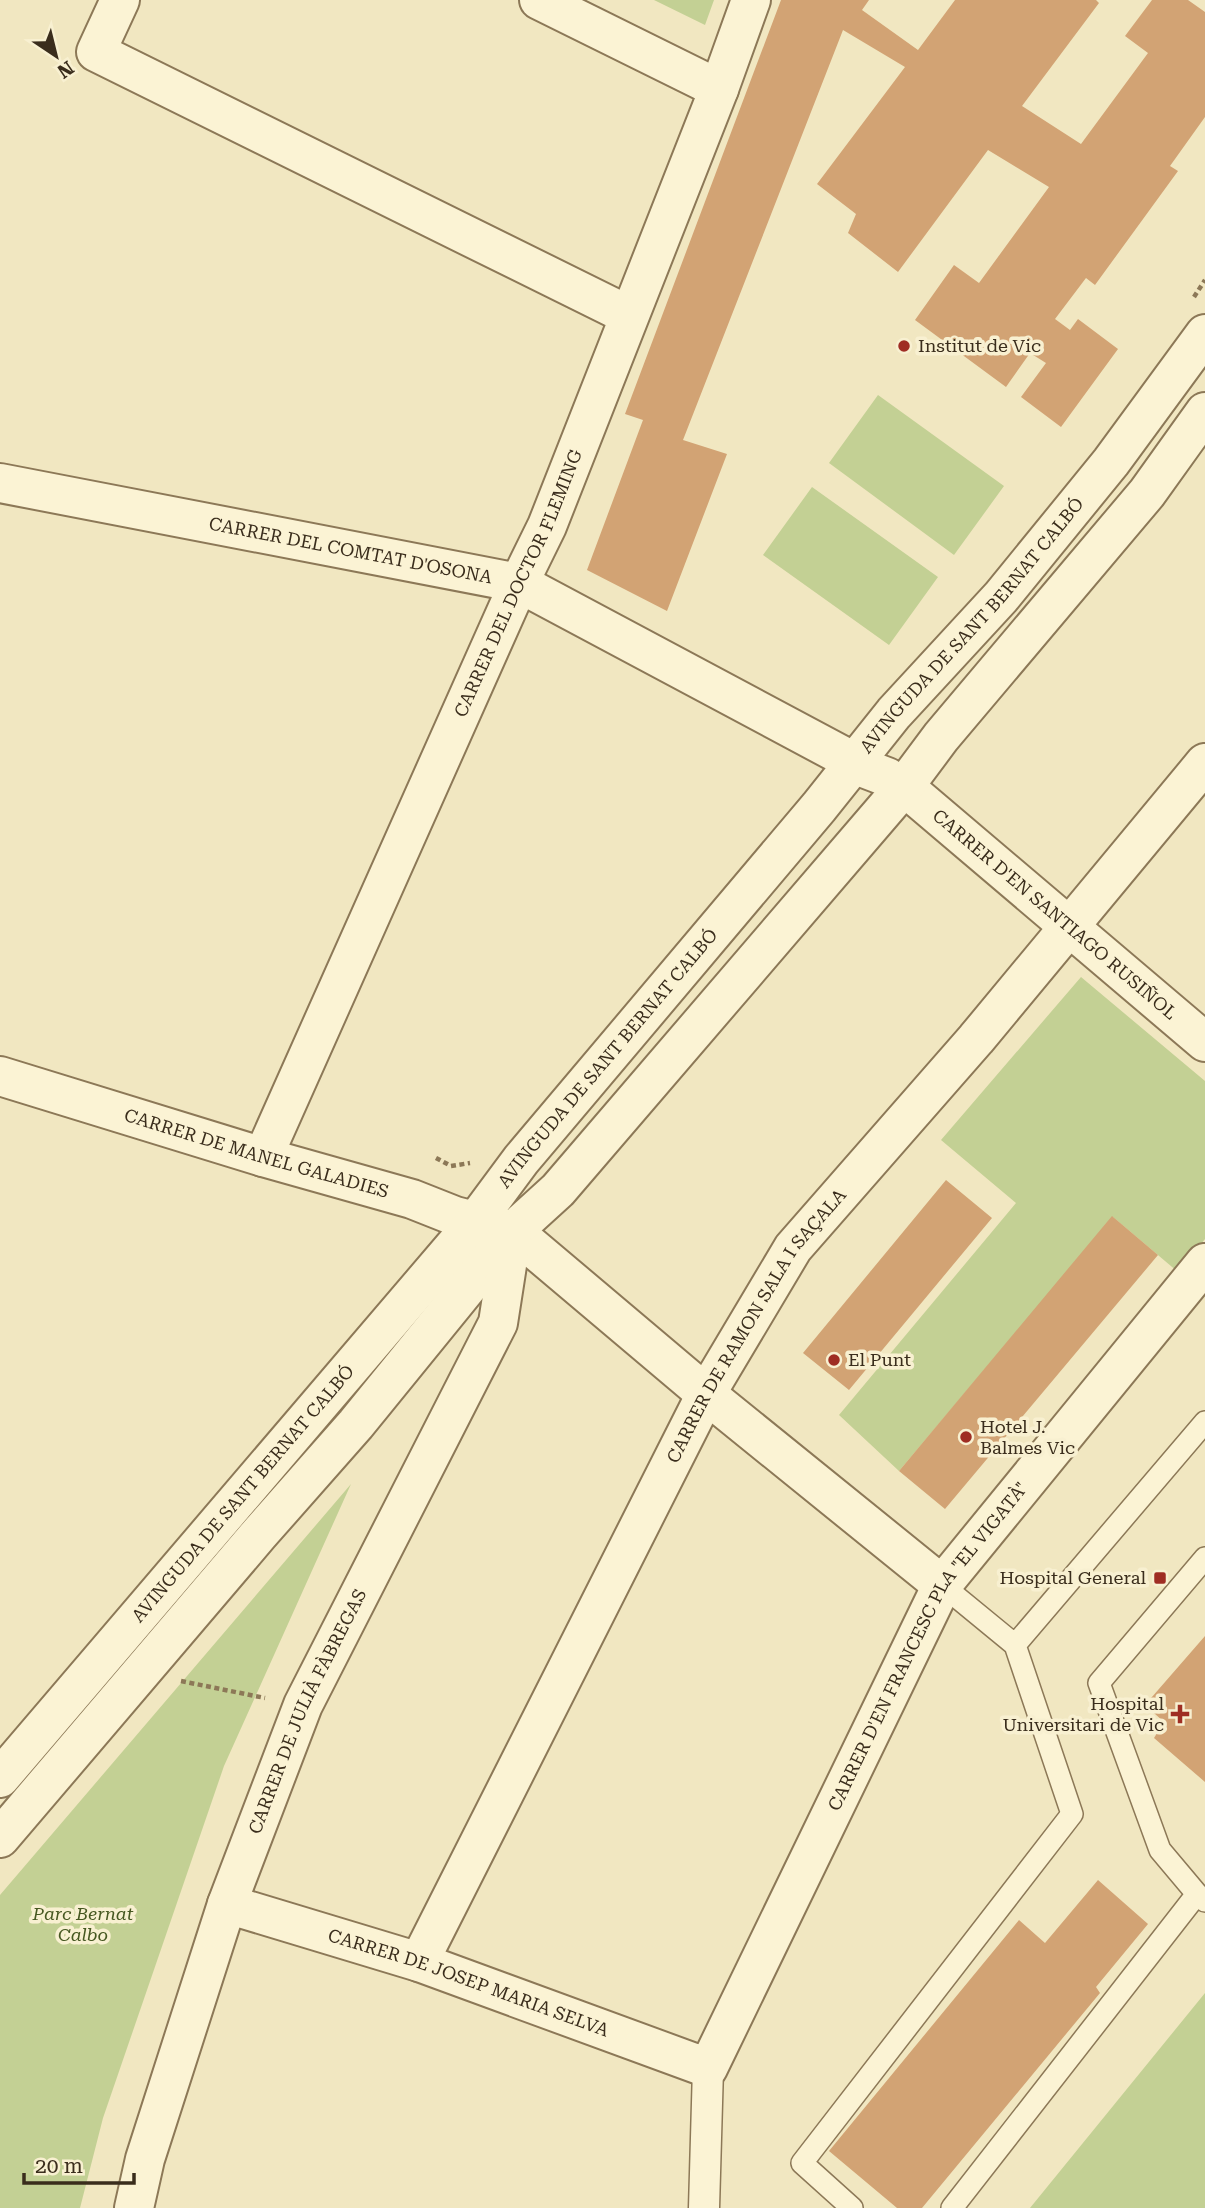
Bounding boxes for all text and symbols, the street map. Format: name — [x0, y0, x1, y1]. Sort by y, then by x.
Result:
north arrow — [21, 21, 91, 91]
text: N — [53, 56, 78, 83]
place label: Institut de Vic — [918, 335, 1041, 356]
marker: Institut de Vic — [896, 338, 912, 354]
street label: CARRER DEL DOCTOR FLEMING — [450, 446, 586, 720]
street label: AVINGUDA DE SANT BERNAT CALBÓ — [855, 493, 1088, 757]
street label: CARRER DEL COMTAT D'OSONA — [207, 513, 494, 588]
street label: CARRER D'EN SANTIAGO RUSIÑOL — [929, 804, 1181, 1023]
street label: AVINGUDA DE SANT BERNAT CALBÓ — [493, 924, 722, 1192]
street label: CARRER DE MANEL GALADIES — [122, 1104, 391, 1202]
street label: CARRER DE RAMON SALA I SAÇALA — [662, 1184, 850, 1466]
place label: El Punt — [848, 1349, 911, 1370]
marker: El Punt — [826, 1352, 842, 1368]
street label: AVINGUDA DE SANT BERNAT CALBÓ — [127, 1361, 358, 1626]
place label: Hotel J. Balmes Vic — [980, 1416, 1075, 1458]
marker: Hotel J. Balmes Vic — [958, 1429, 974, 1445]
street label: CARRER D'EN FRANCESC PLA "EL VIGATÀ" — [823, 1478, 1032, 1814]
place label: Hospital General — [999, 1567, 1146, 1588]
marker: Hospital General — [1152, 1570, 1168, 1586]
street label: CARRER DE JULIÀ FÀBREGAS — [244, 1585, 370, 1837]
place label: Hospital Universitari de Vic — [1003, 1693, 1164, 1735]
marker: Hospital Universitari de Vic — [1170, 1704, 1190, 1724]
park label: Parc Bernat Calbo — [32, 1903, 134, 1945]
street label: CARRER DE JOSEP MARIA SELVA — [326, 1924, 612, 2041]
scale bar — [24, 2142, 135, 2186]
text: 20 m — [35, 2154, 83, 2178]

